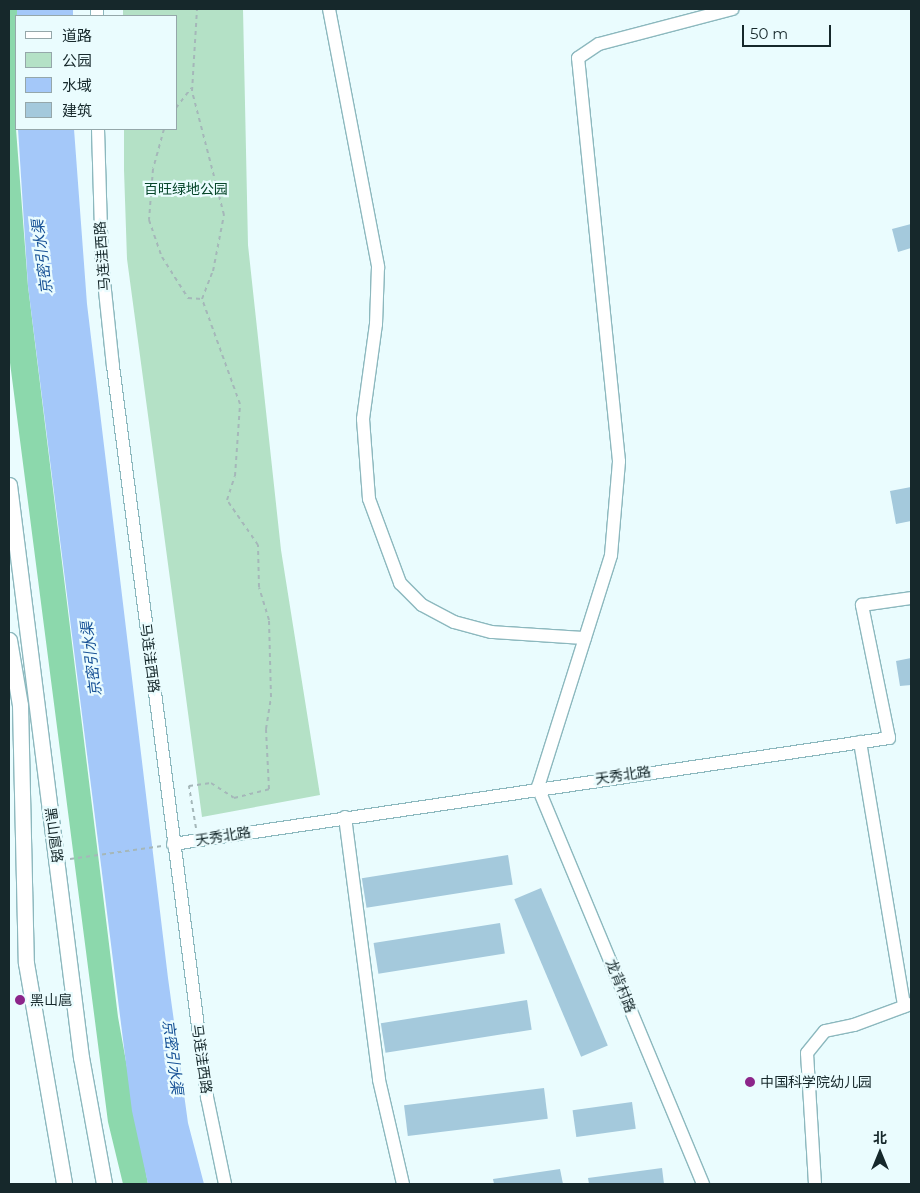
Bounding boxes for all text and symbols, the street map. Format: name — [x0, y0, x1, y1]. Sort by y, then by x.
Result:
legend — [15, 15, 178, 130]
scale bar — [745, 15, 834, 47]
text: 50 m — [750, 24, 788, 43]
text: 道路 — [62, 26, 92, 45]
text: 公园 — [62, 51, 92, 70]
text: 水域 — [62, 76, 92, 95]
text: 建筑 — [62, 101, 92, 120]
park label: 百旺绿地公园 — [144, 181, 228, 197]
water label: 京密引水渠 — [28, 219, 56, 295]
street label: 马连洼西路 — [91, 220, 113, 292]
water label: 京密引水渠 — [77, 621, 105, 697]
street label: 马连洼西路 — [137, 622, 163, 694]
street label: 天秀北路 — [594, 763, 652, 787]
street label: 黑山扈路 — [42, 806, 66, 864]
street label: 天秀北路 — [194, 823, 252, 849]
street label: 龙背村路 — [603, 957, 639, 1015]
place label: 黑山扈 — [30, 992, 72, 1008]
marker: 黑山扈 — [14, 994, 26, 1006]
water label: 京密引水渠 — [159, 1019, 187, 1095]
street label: 马连洼西路 — [189, 1023, 215, 1095]
place label: 中国科学院幼儿园 — [760, 1074, 872, 1090]
marker: 中国科学院幼儿园 — [744, 1076, 756, 1088]
north arrow — [855, 1128, 905, 1178]
text: 北 — [873, 1129, 887, 1147]

